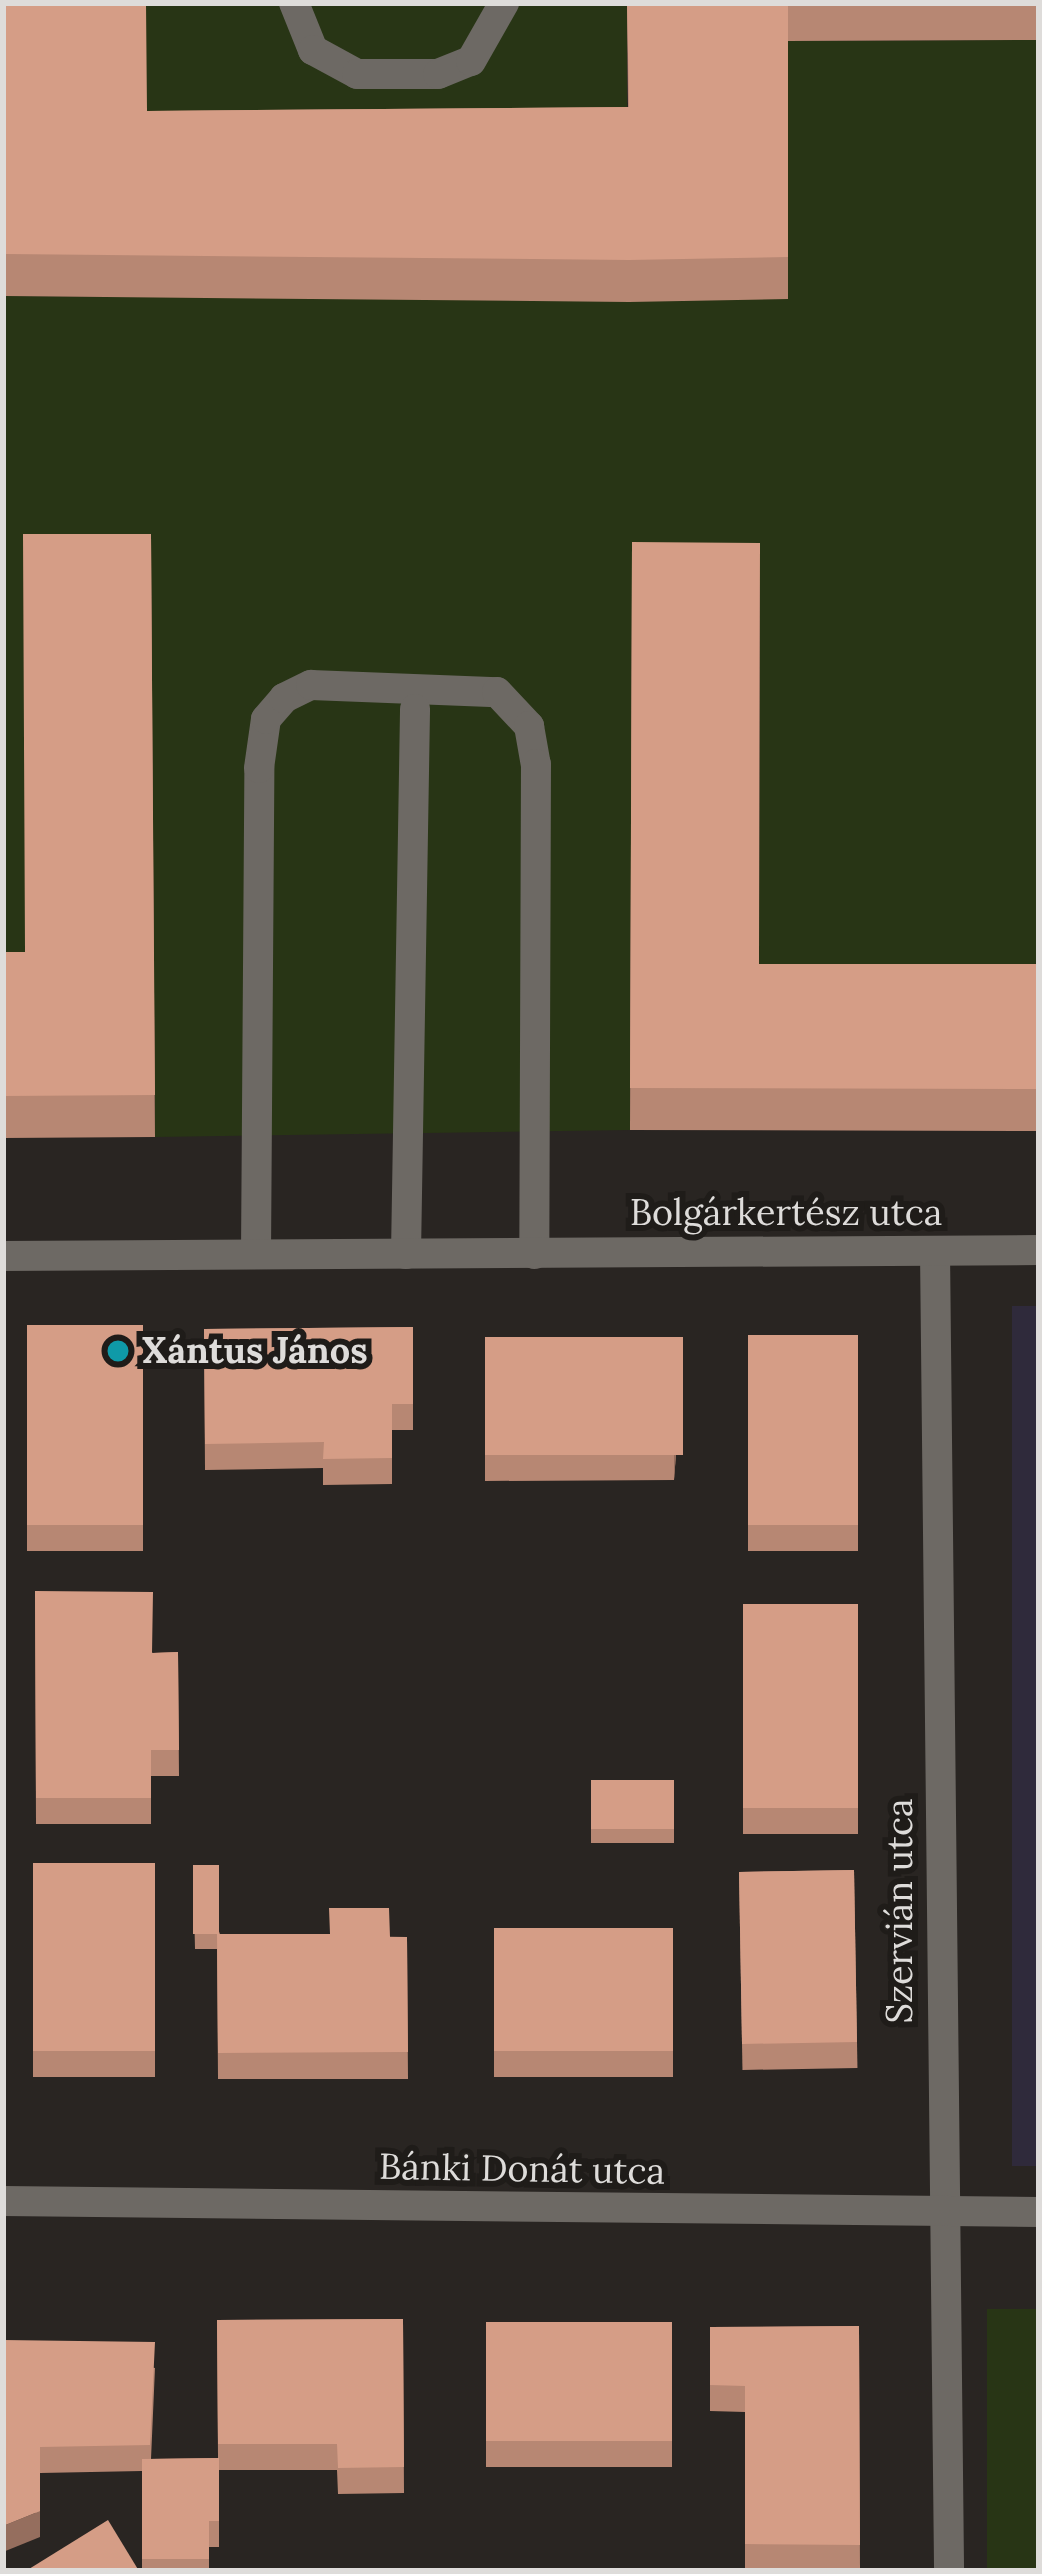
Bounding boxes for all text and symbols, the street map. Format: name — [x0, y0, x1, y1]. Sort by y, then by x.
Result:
street label: Bolgárkertész utca — [630, 1191, 942, 1235]
place label: Xántus János — [142, 1329, 368, 1373]
marker: Xántus János — [105, 1338, 131, 1364]
street label: Szervián utca — [878, 1798, 922, 2024]
street label: Bánki Donát utca — [379, 2145, 665, 2193]

